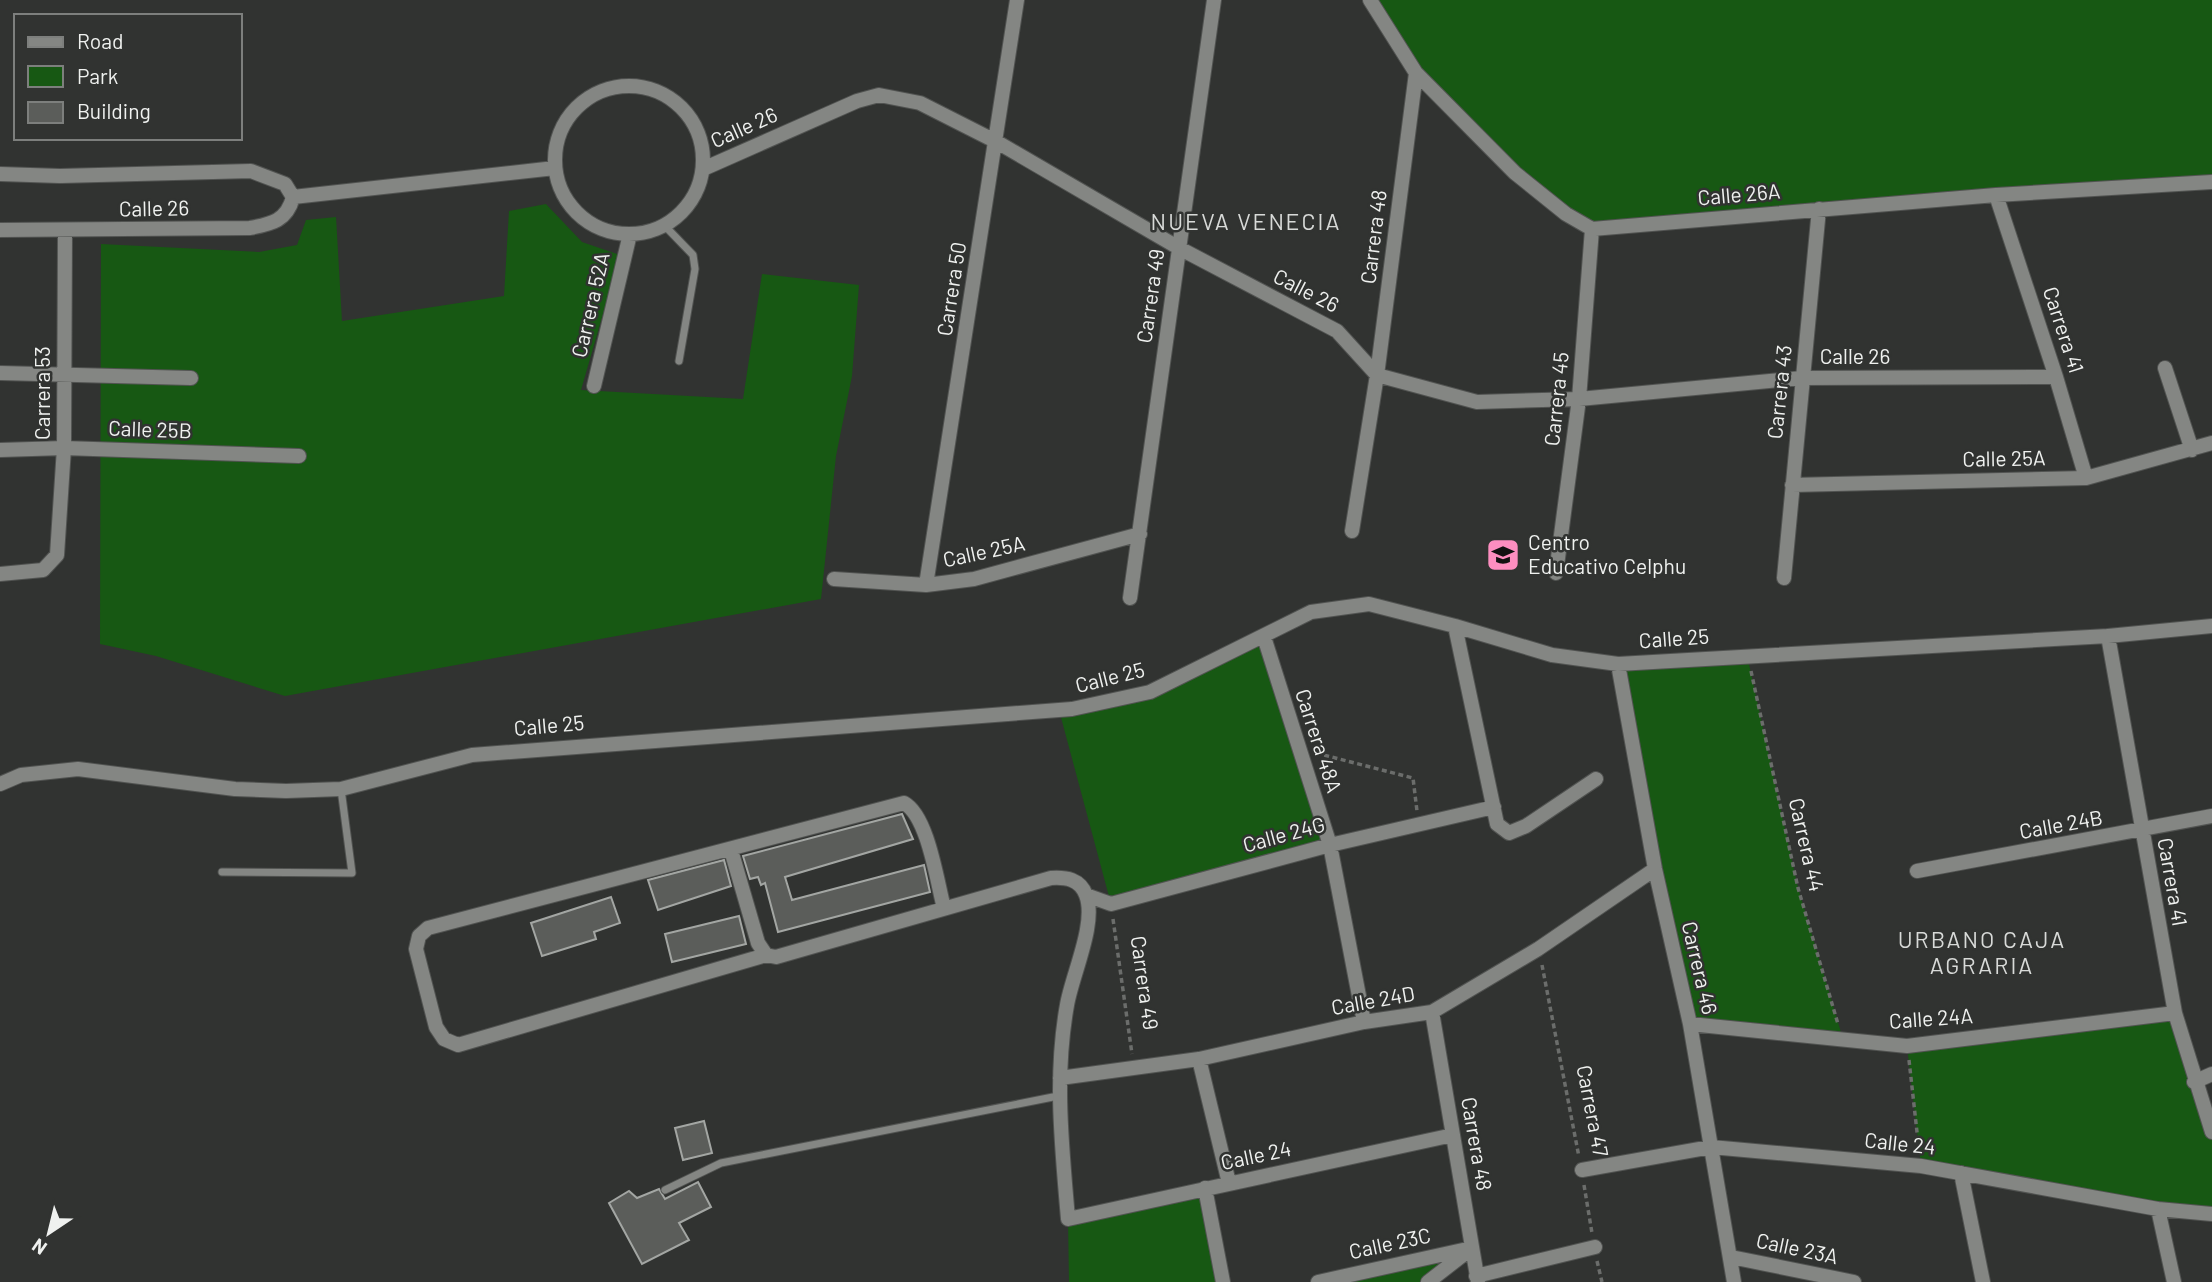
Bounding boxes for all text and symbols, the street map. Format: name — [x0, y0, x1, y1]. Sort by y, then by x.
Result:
legend — [14, 14, 242, 140]
text: Road — [77, 28, 123, 53]
text: Park — [77, 63, 118, 88]
text: Building — [77, 98, 151, 123]
street label: Calle 26 — [706, 101, 781, 152]
street label: Calle 26A — [1696, 177, 1782, 210]
street label: Carrera 48 — [1354, 188, 1391, 285]
street label: Calle 26 — [119, 194, 189, 221]
district label: NUEVA VENECIA — [1151, 207, 1341, 235]
street label: Carrera 50 — [931, 240, 970, 338]
street label: Carrera 49 — [1131, 247, 1168, 344]
street label: Carrera 52A — [565, 249, 614, 360]
street label: Calle 26 — [1270, 263, 1344, 317]
street label: Carrera 41 — [2039, 283, 2090, 376]
street label: Carrera 43 — [1761, 343, 1796, 440]
street label: Calle 26 — [1820, 343, 1890, 368]
street label: Carrera 53 — [29, 346, 54, 440]
street label: Carrera 45 — [1538, 350, 1573, 447]
street label: Calle 25B — [108, 415, 192, 442]
street label: Calle 25A — [1962, 444, 2046, 471]
place label: Centro Educativo Celphu — [1528, 529, 1686, 578]
street label: Calle 25A — [940, 530, 1027, 571]
school or university icon: Centro Educativo Celphu — [1484, 536, 1522, 574]
street label: Calle 25 — [1638, 623, 1710, 652]
street label: Calle 25 — [1072, 656, 1147, 697]
street label: Carrera 48A — [1291, 686, 1348, 796]
street label: Calle 25 — [513, 709, 585, 740]
street label: Carrera 44 — [1785, 795, 1830, 894]
street label: Calle 24B — [2017, 804, 2104, 843]
street label: Calle 24G — [1240, 811, 1327, 857]
street label: Carrera 41 — [2153, 836, 2194, 928]
street label: Carrera 46 — [1678, 919, 1723, 1017]
district label: URBANO CAJA AGRARIA — [1898, 925, 2066, 979]
street label: Carrera 49 — [1127, 934, 1164, 1031]
street label: Calle 24D — [1329, 980, 1416, 1019]
street label: Calle 24A — [1888, 1002, 1974, 1033]
street label: Carrera 47 — [1572, 1063, 1615, 1159]
street label: Carrera 48 — [1457, 1095, 1498, 1193]
street label: Calle 24 — [1863, 1126, 1937, 1159]
street label: Calle 24 — [1218, 1135, 1293, 1174]
north arrow — [14, 1198, 84, 1268]
street label: Calle 23C — [1346, 1222, 1433, 1263]
street label: Calle 23A — [1754, 1227, 1841, 1268]
text: N — [27, 1234, 51, 1260]

